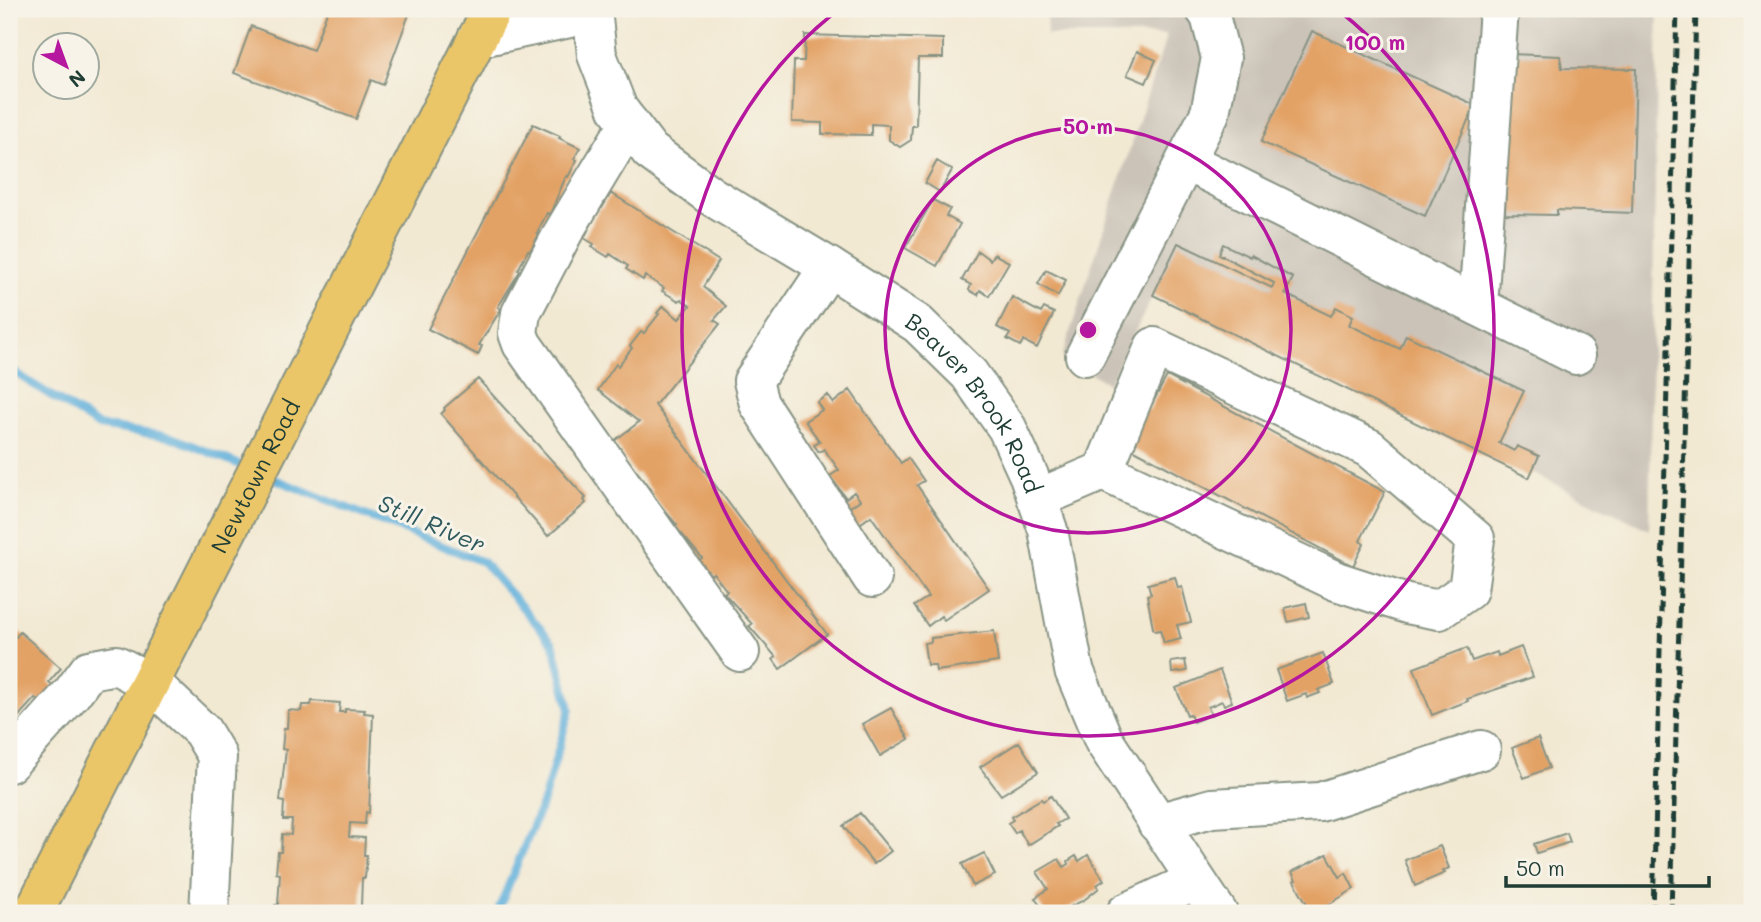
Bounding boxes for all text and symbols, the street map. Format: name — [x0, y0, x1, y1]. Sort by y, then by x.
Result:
text: 100 m — [1345, 28, 1405, 55]
north arrow — [32, 32, 102, 102]
text: N — [64, 65, 91, 93]
text: 50 m — [1063, 112, 1113, 139]
street label: Beaver Brook Road — [900, 305, 1049, 497]
centre of rings — [1076, 318, 1100, 342]
street label: Newtown Road — [203, 394, 306, 558]
water label: Still River — [374, 487, 490, 559]
scale bar — [1506, 845, 1708, 889]
text: 50 m — [1516, 854, 1565, 881]

